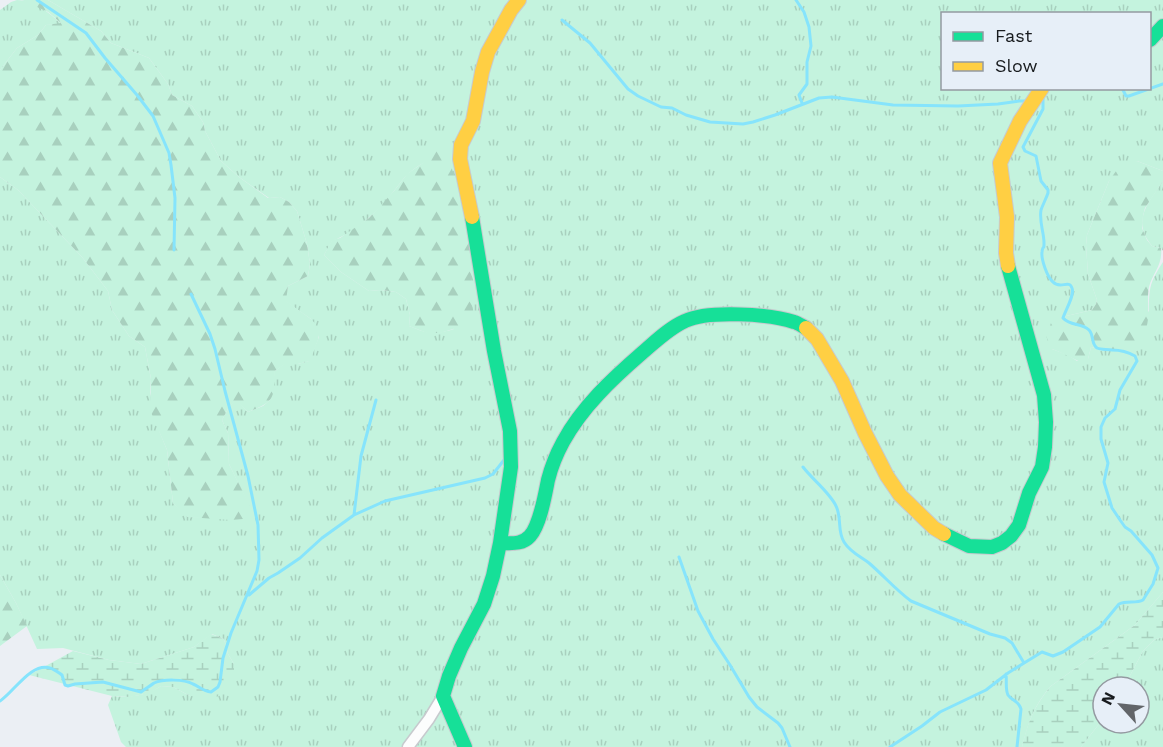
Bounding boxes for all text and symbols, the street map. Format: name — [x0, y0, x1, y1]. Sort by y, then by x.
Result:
legend — [941, 12, 1151, 90]
text: Fast — [995, 25, 1033, 46]
text: Slow — [995, 55, 1038, 76]
north arrow — [1091, 675, 1151, 735]
text: N — [1097, 689, 1119, 708]

